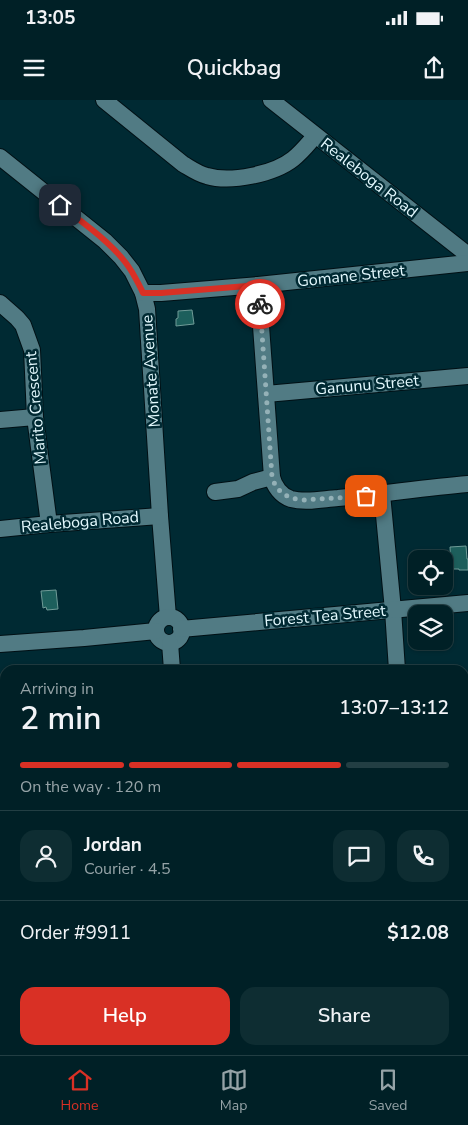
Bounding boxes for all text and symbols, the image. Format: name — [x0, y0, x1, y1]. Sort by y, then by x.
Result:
text: 13:05 — [25, 5, 75, 31]
text: Quickbag — [187, 53, 281, 83]
icon: menu — [20, 54, 48, 82]
icon: share — [420, 54, 448, 82]
street label: Realeboga Road — [316, 133, 422, 223]
pin — [39, 184, 81, 226]
icon: home — [46, 191, 74, 219]
street label: Gomane Street — [296, 259, 406, 293]
courier — [235, 279, 285, 329]
icon: bike — [246, 290, 274, 318]
street label: Monate Avenue — [136, 314, 166, 428]
street label: Marito Crescent — [20, 350, 52, 465]
street label: Ganunu Street — [314, 369, 420, 400]
pin — [345, 475, 387, 517]
icon: bag — [352, 482, 380, 510]
street label: Realeboga Road — [20, 506, 140, 538]
map controls — [408, 550, 453, 650]
button: locate — [408, 550, 453, 595]
street label: Forest Tea Street — [263, 600, 387, 632]
button: layers — [408, 605, 453, 650]
text: Arriving in — [20, 678, 94, 700]
text: 13:07–13:12 — [339, 695, 449, 721]
text: 2 min — [20, 697, 102, 740]
text: On the way · 120 m — [20, 776, 161, 798]
button: person — [20, 830, 72, 882]
button: chat — [333, 830, 385, 882]
button: phone — [397, 830, 449, 882]
text: Jordan — [84, 832, 142, 858]
text: Courier · 4.5 — [84, 858, 170, 880]
text: Order #9911 — [20, 920, 131, 946]
text: $12.08 — [387, 920, 449, 946]
button: Help — [20, 987, 230, 1045]
button: Share — [240, 987, 449, 1045]
tab: Home — [61, 1066, 98, 1115]
tab: Map — [220, 1066, 248, 1115]
tab: Saved — [369, 1066, 407, 1115]

